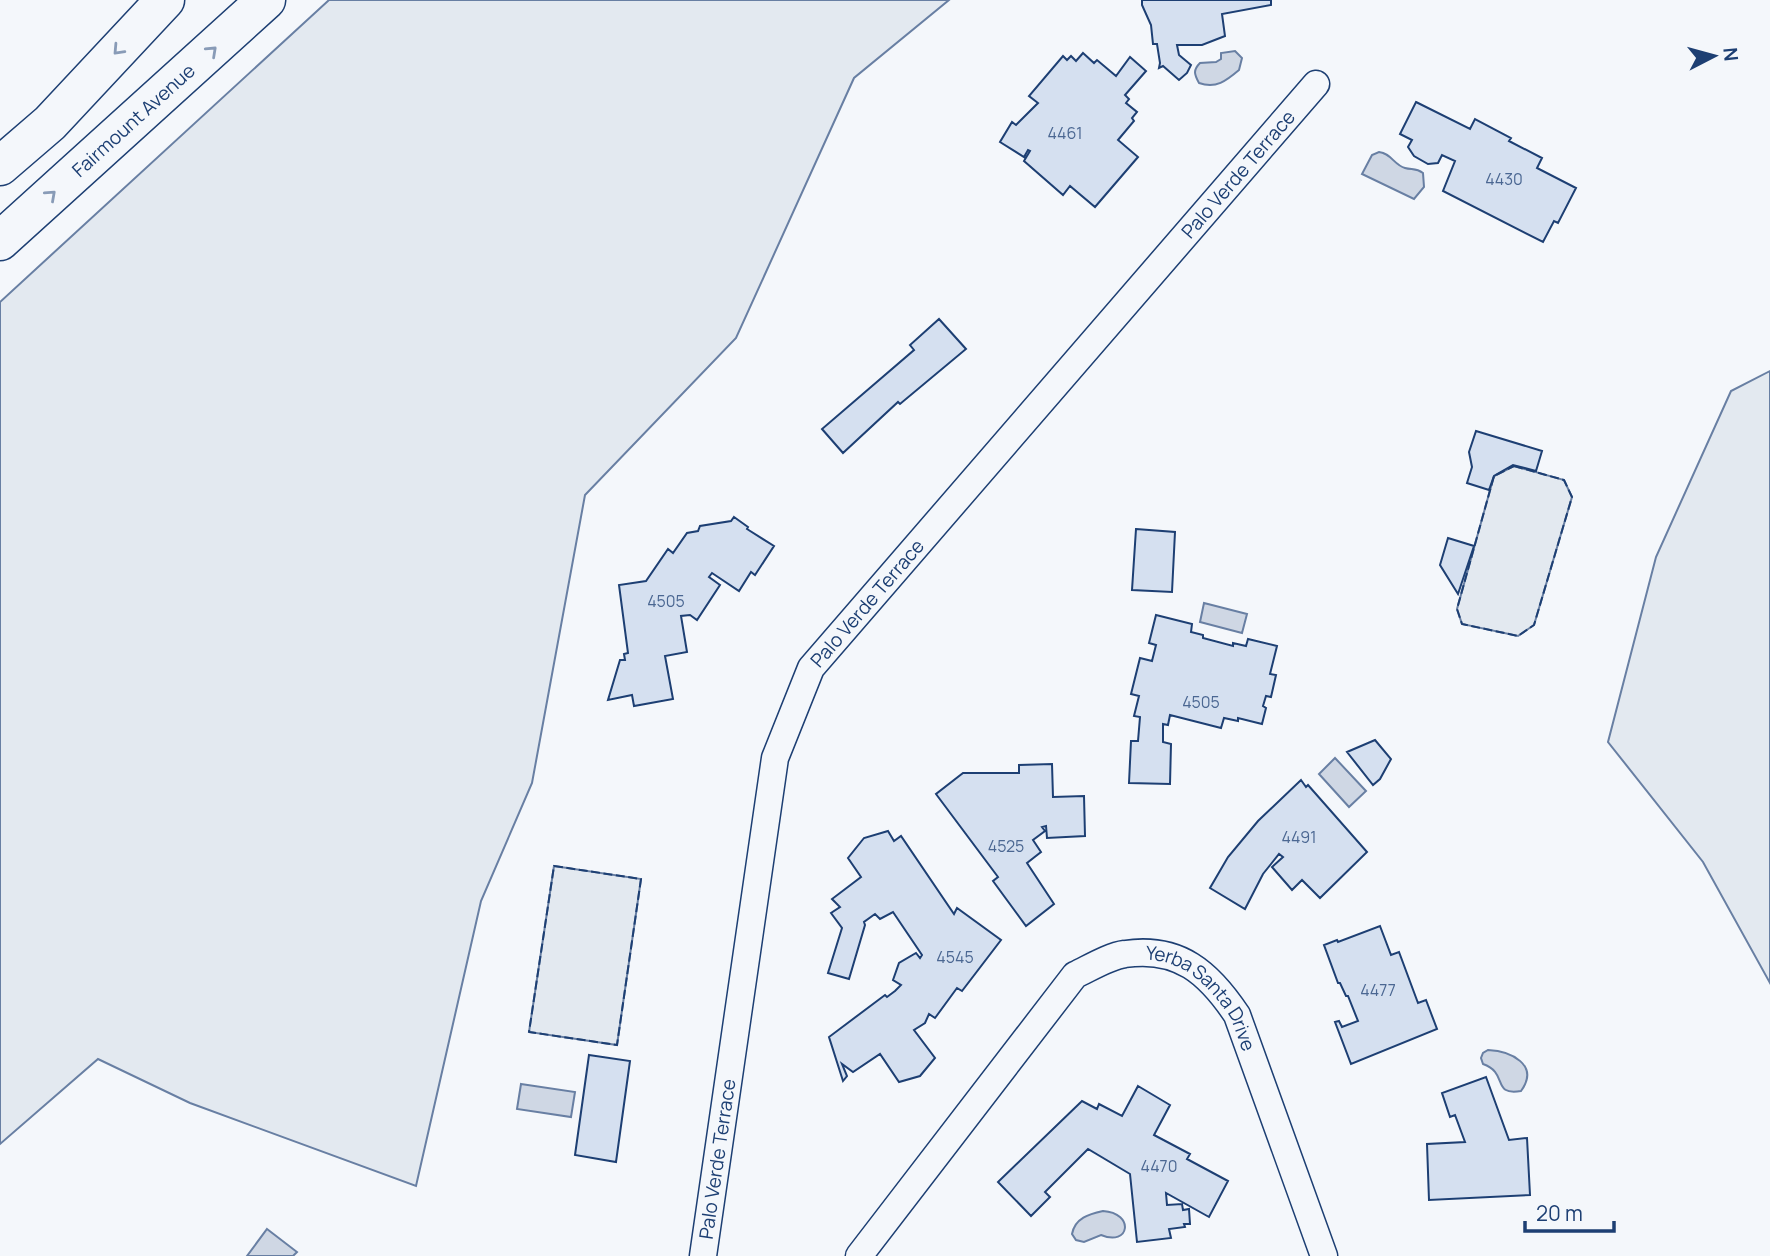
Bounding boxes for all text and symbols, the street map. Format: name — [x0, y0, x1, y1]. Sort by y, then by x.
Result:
north arrow — [1679, 21, 1749, 91]
one-way arrow — [114, 42, 127, 55]
one-way arrow — [204, 46, 217, 59]
text: N — [1717, 46, 1745, 62]
street label: Fairmount Avenue — [66, 58, 200, 183]
street label: Palo Verde Terrace — [1175, 105, 1301, 244]
house number: 4461 — [1048, 122, 1082, 144]
house number: 4430 — [1485, 168, 1523, 190]
one-way arrow — [43, 191, 56, 203]
street label: Palo Verde Terrace — [804, 533, 930, 673]
house number: 4505 — [647, 590, 685, 612]
house number: 4505 — [1182, 691, 1220, 713]
house number: 4491 — [1281, 826, 1317, 848]
house number: 4525 — [988, 835, 1024, 857]
street label: Yerba Santa Drive — [1145, 940, 1262, 1054]
house number: 4545 — [936, 946, 974, 968]
house number: 4477 — [1360, 979, 1396, 1001]
street label: Palo Verde Terrace — [693, 1077, 741, 1241]
house number: 4470 — [1141, 1155, 1177, 1177]
scale bar — [1525, 1190, 1614, 1234]
text: 20 m — [1536, 1199, 1583, 1227]

